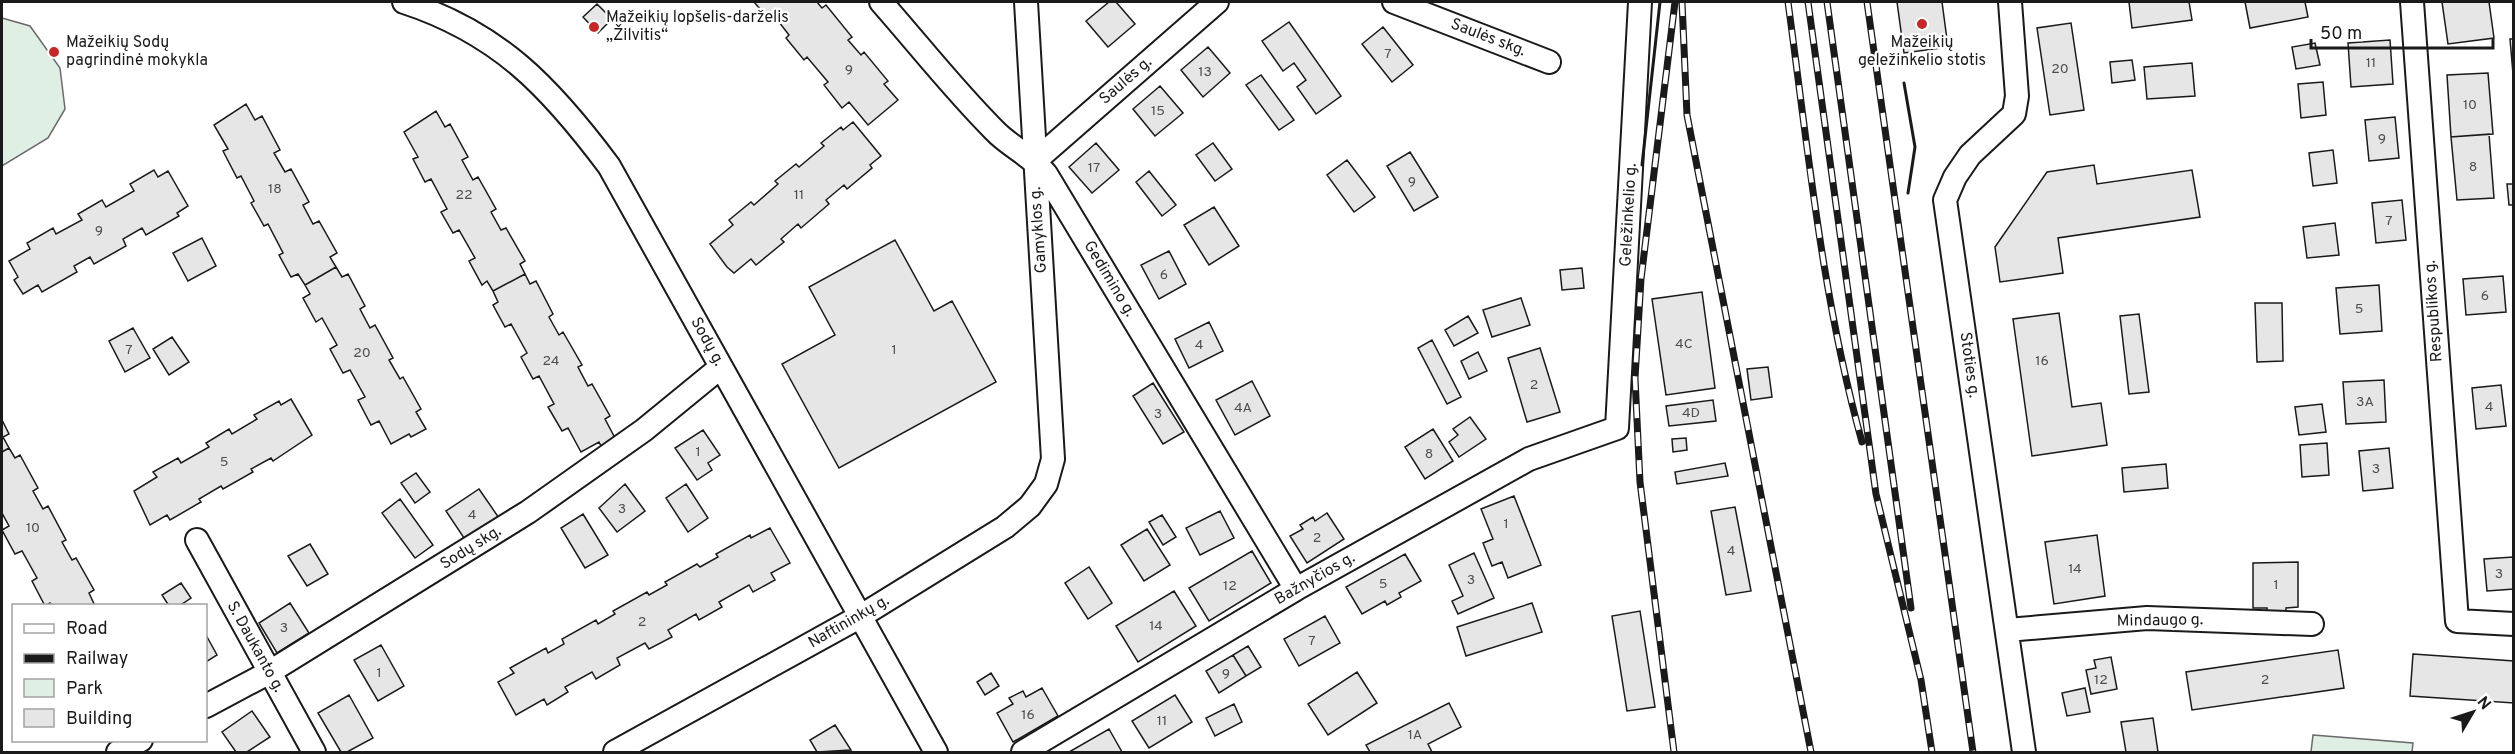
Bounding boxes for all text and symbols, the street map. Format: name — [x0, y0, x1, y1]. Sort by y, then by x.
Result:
place label: Mažeikių lopšelis-darželis „Žilvitis“ — [606, 8, 789, 46]
scale bar — [2311, 12, 2492, 50]
street label: Saulės skg. — [1448, 15, 1528, 61]
marker: Mažeikių geležinkelio stotis — [1915, 17, 1929, 31]
marker: Mažeikių lopšelis-darželis „Žilvitis“ — [587, 20, 601, 34]
text: 50 m — [2320, 23, 2362, 46]
place label: Mažeikių Sodų pagrindinė mokykla — [66, 33, 208, 71]
place label: Mažeikių geležinkelio stotis — [1858, 33, 1986, 71]
marker: Mažeikių Sodų pagrindinė mokykla — [47, 45, 61, 59]
house number: 7 — [1384, 46, 1392, 63]
street label: Saulės g. — [1095, 53, 1157, 109]
house number: 11 — [2366, 55, 2376, 72]
house number: 20 — [2051, 61, 2069, 78]
house number: 9 — [845, 62, 853, 79]
house number: 13 — [1198, 64, 1212, 81]
house number: 10 — [2463, 97, 2477, 114]
house number: 15 — [1151, 103, 1165, 120]
house number: 9 — [2378, 131, 2386, 148]
house number: 8 — [2469, 159, 2477, 176]
house number: 17 — [1088, 160, 1100, 177]
street label: Geležinkelio g. — [1616, 163, 1642, 267]
house number: 9 — [1408, 174, 1416, 191]
house number: 18 — [268, 181, 282, 198]
street label: Gamyklos g. — [1026, 186, 1052, 274]
house number: 22 — [455, 187, 473, 204]
house number: 11 — [794, 187, 804, 204]
house number: 7 — [2385, 213, 2393, 230]
house number: 9 — [95, 223, 103, 240]
street label: Gedimino g. — [1079, 237, 1139, 321]
street label: Respublikos g. — [2420, 259, 2448, 363]
house number: 6 — [1160, 267, 1168, 284]
house number: 6 — [2481, 288, 2489, 305]
house number: 5 — [2355, 301, 2363, 318]
street label: Sodų g. — [685, 314, 729, 370]
street label: Stoties g. — [1954, 331, 1984, 399]
house number: 4C — [1675, 336, 1693, 353]
house number: 4 — [1195, 337, 1203, 354]
house number: 7 — [125, 342, 133, 359]
house number: 1 — [891, 342, 897, 359]
house number: 20 — [353, 345, 371, 362]
house number: 24 — [542, 353, 560, 370]
house number: 16 — [2035, 353, 2049, 370]
house number: 2 — [1530, 377, 1538, 394]
house number: 3A — [2356, 394, 2374, 411]
house number: 4 — [2485, 399, 2493, 416]
house number: 4A — [1234, 400, 1252, 417]
house number: 4D — [1682, 405, 1700, 422]
house number: 3 — [1154, 406, 1162, 423]
house number: 1 — [695, 444, 701, 461]
house number: 8 — [1425, 446, 1433, 463]
house number: 5 — [220, 454, 228, 471]
house number: 3 — [2372, 461, 2380, 478]
house number: 3 — [618, 501, 626, 518]
house number: 4 — [468, 507, 476, 524]
house number: 1 — [1503, 516, 1509, 533]
house number: 10 — [26, 520, 40, 537]
street label: Sodų skg. — [437, 521, 505, 575]
house number: 2 — [1313, 530, 1321, 547]
house number: 4 — [1727, 543, 1735, 560]
street label: Bažnyčios g. — [1271, 548, 1359, 610]
house number: 14 — [2068, 561, 2082, 578]
house number: 3 — [2495, 566, 2503, 583]
house number: 3 — [1467, 572, 1475, 589]
house number: 5 — [1379, 576, 1387, 593]
house number: 1 — [2273, 577, 2279, 594]
house number: 12 — [1223, 578, 1237, 595]
street label: Naftininkų g. — [805, 591, 893, 653]
street label: S. Daukanto g. — [222, 598, 288, 696]
legend — [12, 604, 207, 742]
street label: Mindaugo g. — [2116, 610, 2204, 632]
house number: 2 — [638, 614, 646, 631]
text: Road — [66, 618, 108, 641]
house number: 14 — [1149, 618, 1163, 635]
house number: 3 — [280, 620, 288, 637]
house number: 7 — [1308, 633, 1316, 650]
text: Railway — [66, 648, 128, 671]
house number: 1 — [376, 665, 382, 682]
house number: 9 — [1222, 666, 1230, 683]
house number: 12 — [2094, 672, 2108, 689]
house number: 2 — [2261, 672, 2269, 689]
text: Park — [66, 678, 103, 701]
north arrow — [2443, 682, 2503, 742]
text: N — [2472, 693, 2494, 715]
house number: 16 — [1021, 707, 1035, 724]
text: Building — [66, 708, 132, 731]
house number: 11 — [1157, 713, 1167, 730]
house number: 1A — [1408, 727, 1422, 744]

